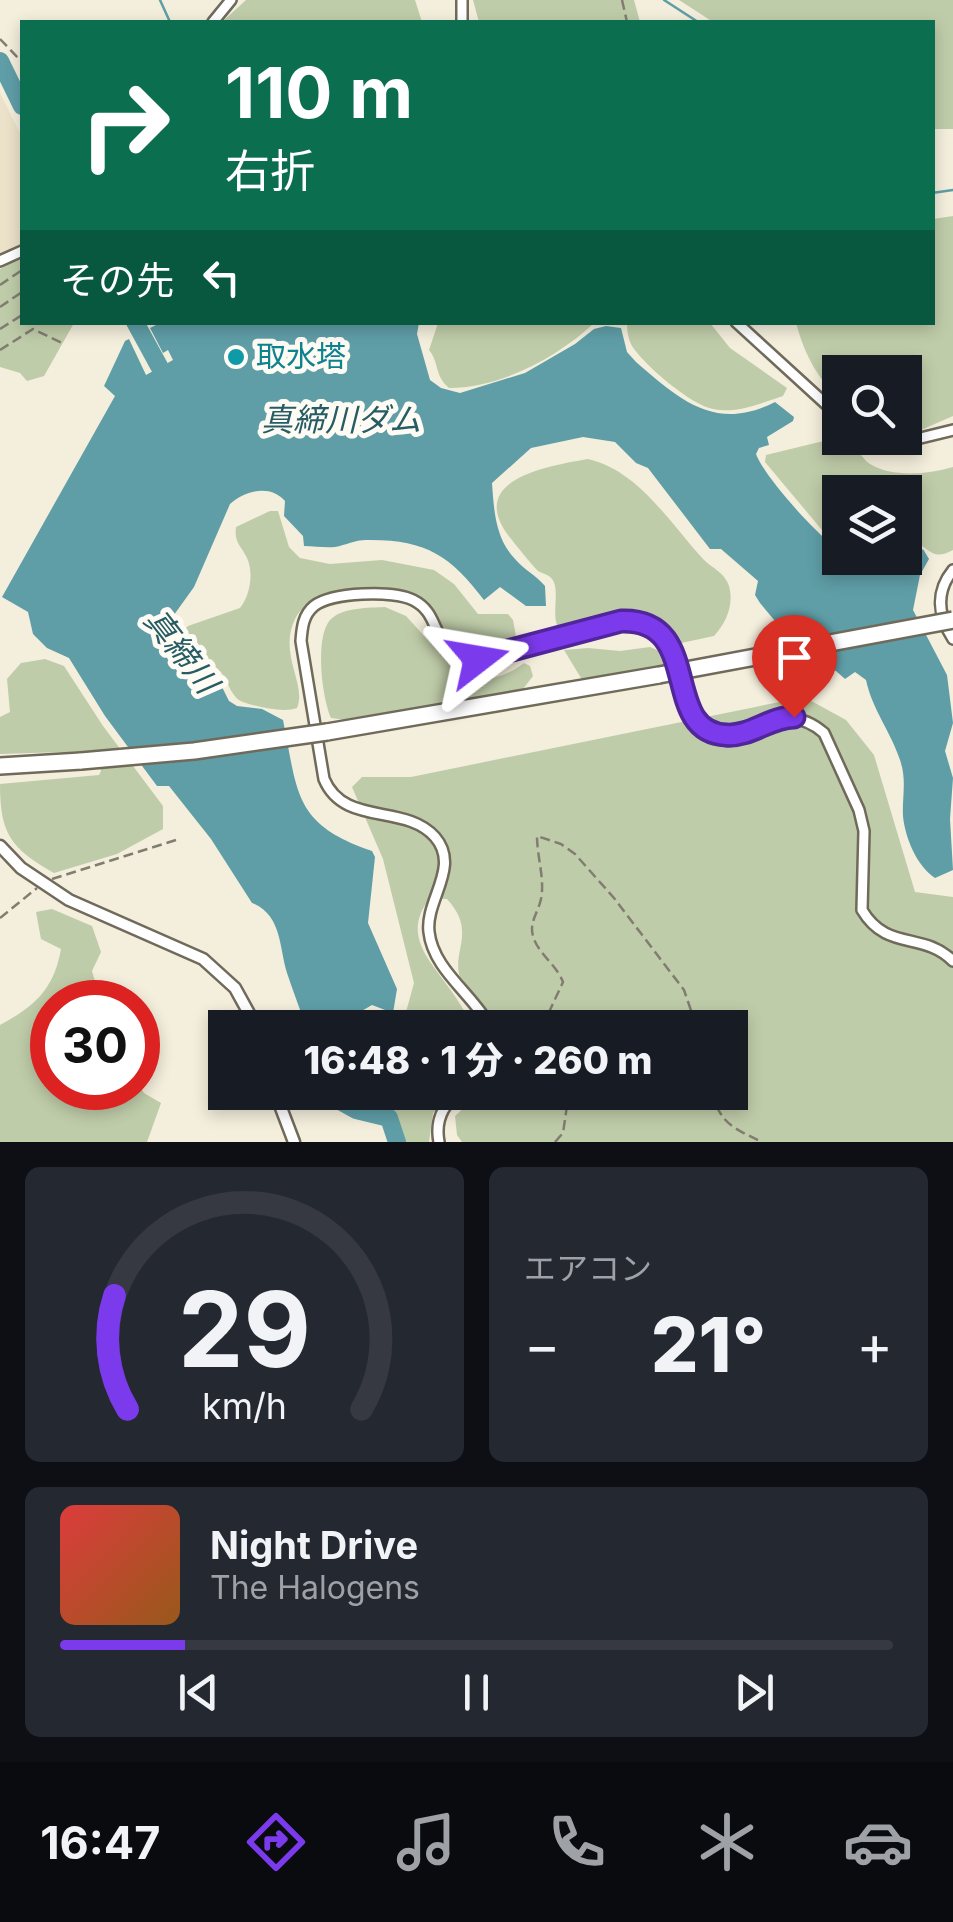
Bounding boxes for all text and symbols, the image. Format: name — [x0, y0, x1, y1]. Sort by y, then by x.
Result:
text: 110 m — [225, 50, 413, 135]
icon: right — [60, 60, 190, 190]
text: 右折 — [225, 143, 315, 198]
icon: left — [194, 250, 249, 305]
text: その先 — [60, 257, 174, 303]
place label: 取水塔 — [256, 338, 346, 374]
marker: 取水塔 — [225, 346, 247, 368]
map controls — [822, 355, 922, 575]
button: search — [822, 355, 922, 455]
water label: 真締川ダム — [261, 400, 421, 439]
button: layers — [822, 475, 922, 575]
water label: 真締川 — [136, 601, 228, 703]
position arrow — [426, 607, 530, 711]
pin — [752, 615, 837, 718]
icon: arrive — [767, 630, 822, 685]
speed limit sign: 30 — [30, 980, 160, 1110]
text: 16:48 · 1 分 · 260 m — [303, 1037, 653, 1083]
text: エアコン — [524, 1249, 652, 1288]
text: 29 — [178, 1266, 311, 1392]
text: 21° — [651, 1299, 766, 1390]
text: − — [524, 1312, 560, 1378]
text: + — [857, 1312, 893, 1378]
text: km/h — [202, 1384, 287, 1428]
text: Night Drive — [210, 1522, 418, 1568]
text: The Halogens — [210, 1568, 420, 1607]
icon: previous — [171, 1665, 226, 1720]
icon: pause — [449, 1665, 504, 1720]
icon: next — [727, 1665, 782, 1720]
icon: directions — [241, 1807, 311, 1877]
icon: music — [391, 1807, 461, 1877]
icon: phone — [542, 1807, 612, 1877]
icon: climate — [692, 1807, 762, 1877]
icon: car — [843, 1807, 913, 1877]
text: 16:47 — [40, 1815, 160, 1870]

